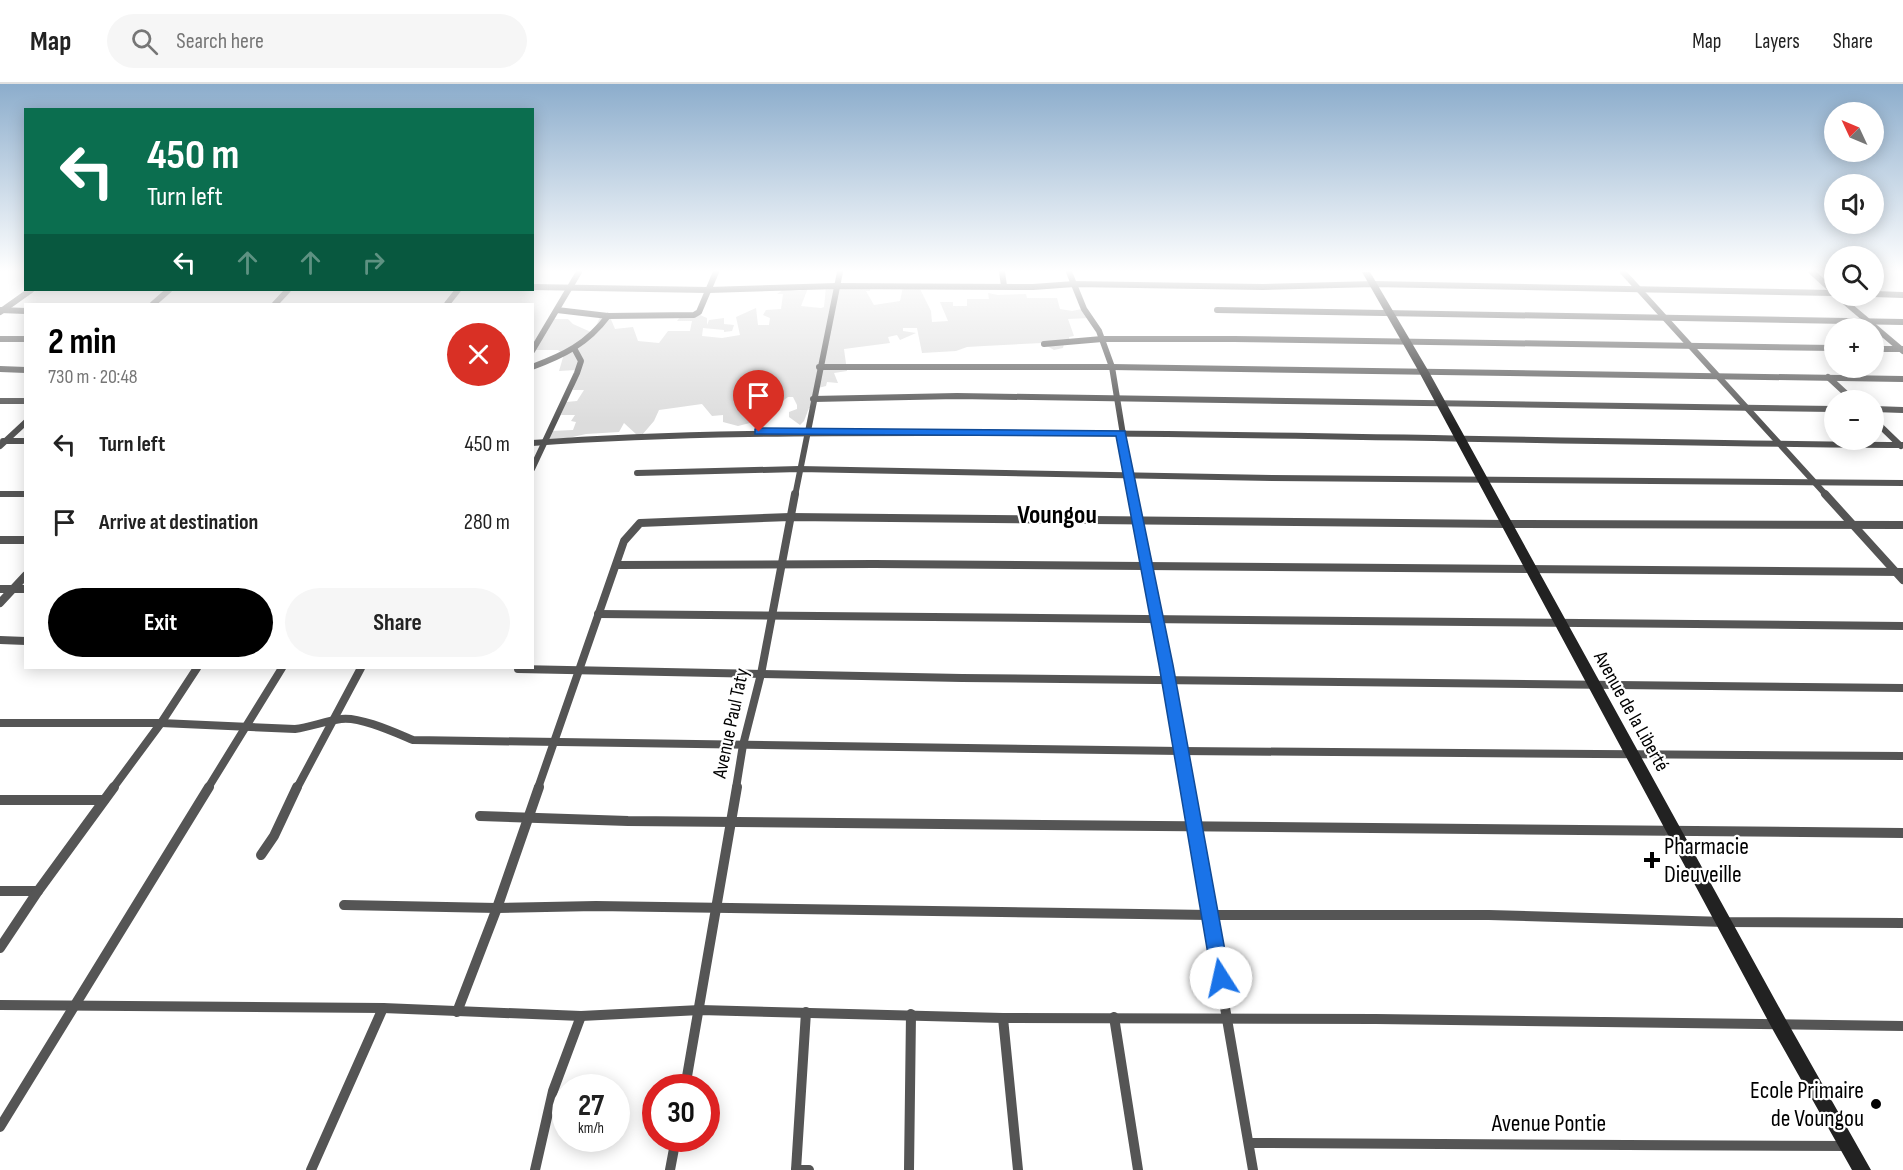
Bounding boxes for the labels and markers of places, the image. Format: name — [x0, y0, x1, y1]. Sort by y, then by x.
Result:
pin — [733, 370, 784, 432]
place label: Pharmacie Dieuveille — [1664, 832, 1749, 889]
marker: Pharmacie Dieuveille — [1645, 853, 1659, 867]
place label: Ecole Primaire de Voungou — [1750, 1076, 1864, 1133]
marker: Ecole Primaire de Voungou — [1869, 1097, 1883, 1111]

